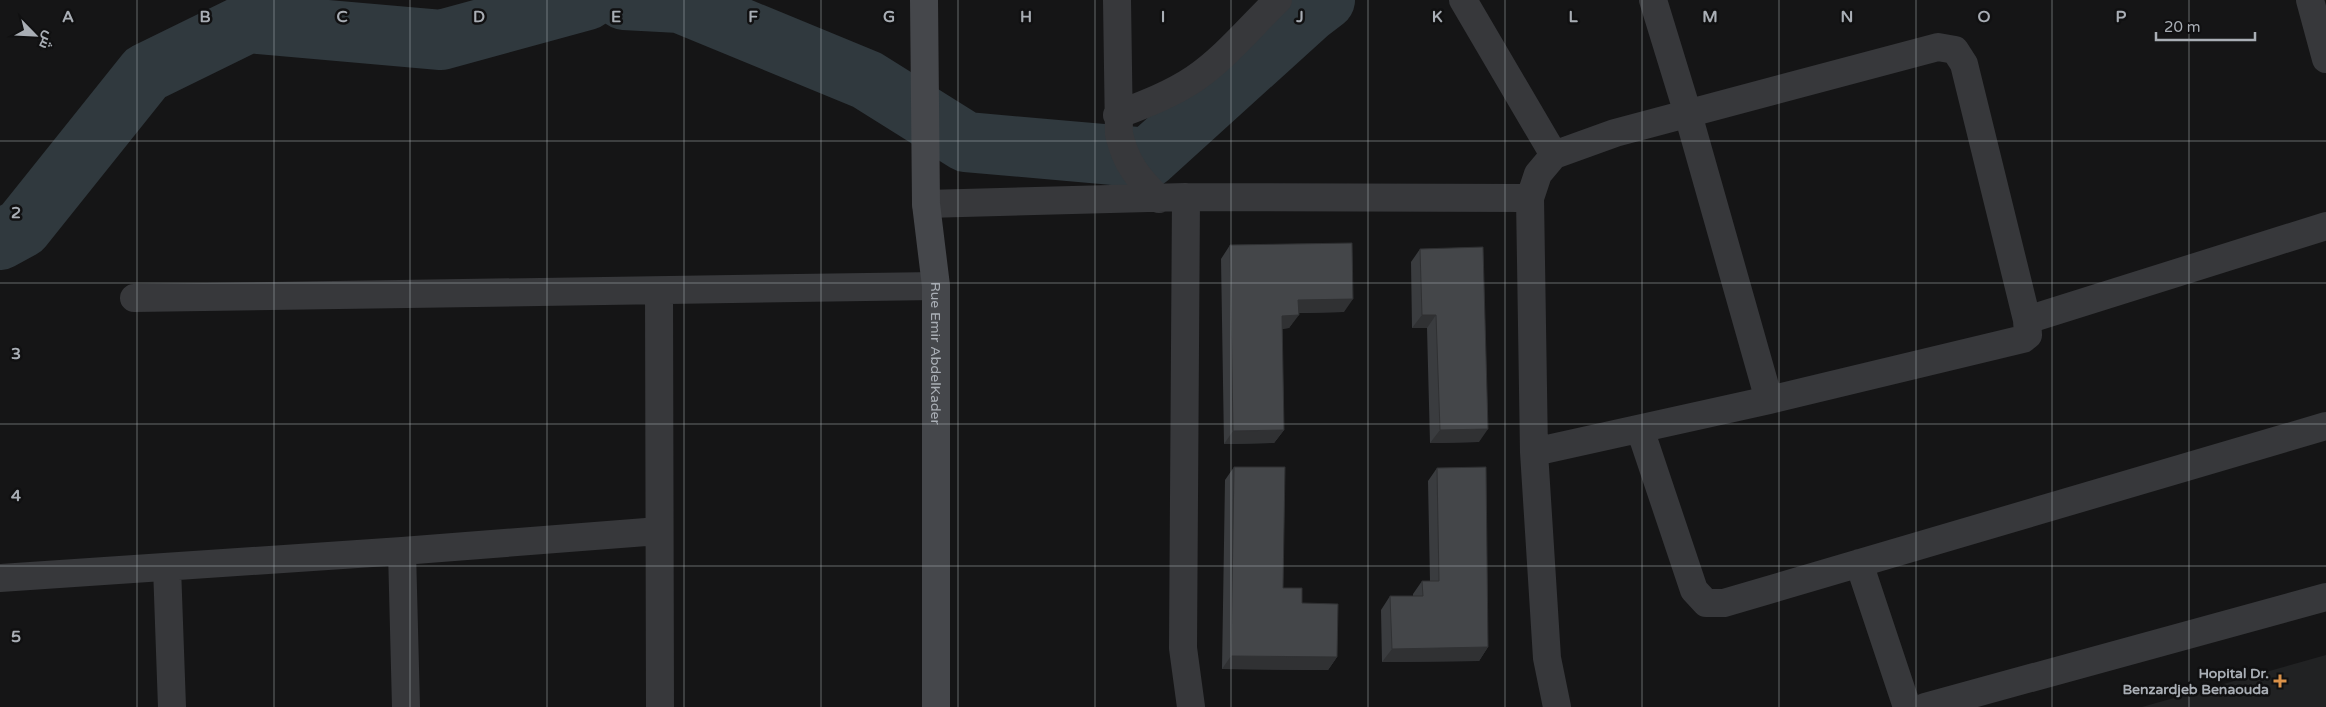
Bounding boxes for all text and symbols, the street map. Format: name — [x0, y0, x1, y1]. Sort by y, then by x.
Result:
text: A — [62, 7, 74, 27]
text: B — [199, 7, 211, 27]
text: C — [336, 7, 348, 27]
text: D — [473, 7, 485, 27]
text: E — [611, 7, 621, 27]
text: F — [748, 7, 758, 27]
text: G — [883, 7, 895, 27]
text: H — [1020, 7, 1032, 27]
text: I — [1161, 7, 1165, 27]
text: J — [1295, 7, 1304, 27]
text: K — [1432, 7, 1443, 27]
text: L — [1568, 7, 1578, 27]
text: M — [1702, 7, 1718, 27]
text: N — [1841, 7, 1853, 27]
text: O — [1978, 7, 1991, 27]
text: P — [2116, 7, 2127, 27]
north arrow — [10, 10, 60, 60]
scale bar — [2156, 10, 2255, 42]
text: 20 m — [2164, 18, 2201, 36]
text: ش — [35, 28, 58, 52]
text: 2 — [11, 203, 21, 223]
street label: Rue Emir AbdelKader — [928, 282, 945, 426]
text: 3 — [11, 344, 21, 364]
text: 4 — [11, 486, 21, 506]
text: 5 — [11, 627, 21, 647]
place label: Hopital Dr. Benzardjeb Benaouda — [2122, 665, 2269, 698]
marker: Hopital Dr. Benzardjeb Benaouda — [2273, 674, 2287, 688]

